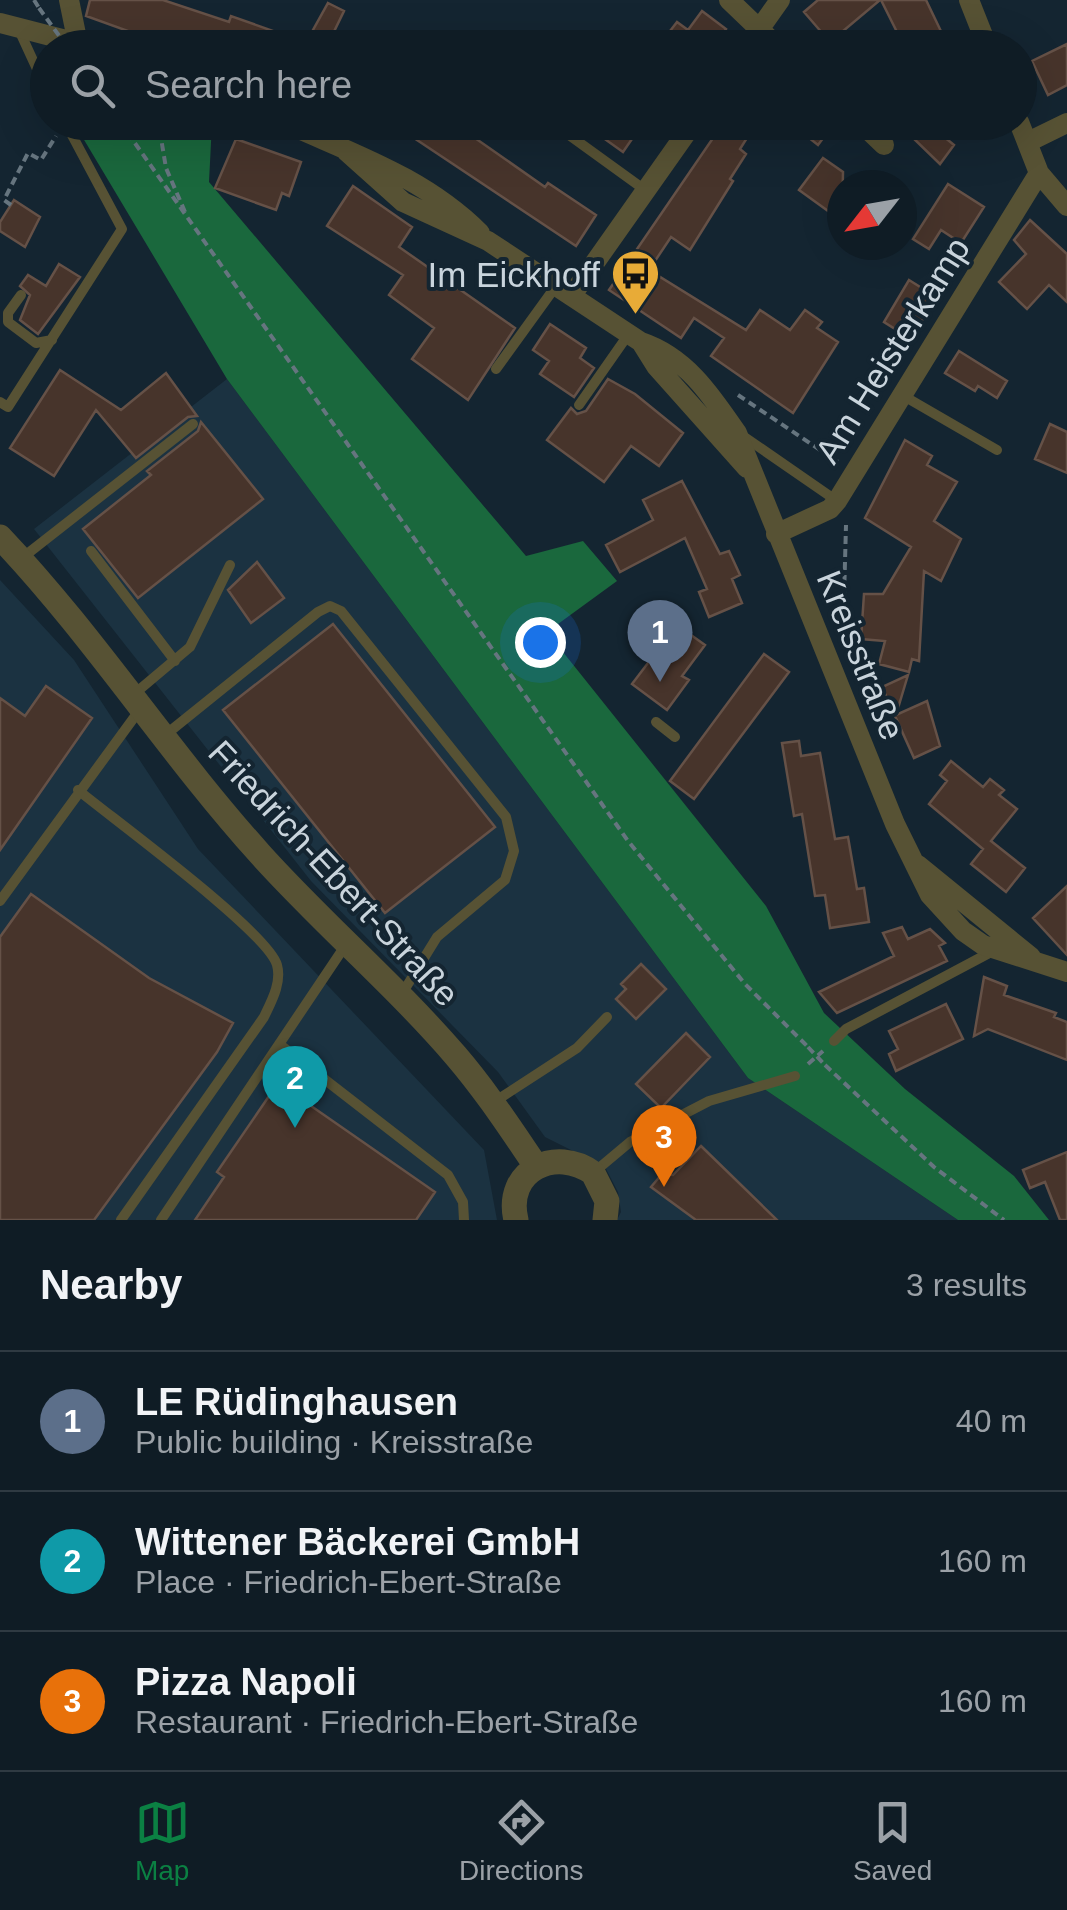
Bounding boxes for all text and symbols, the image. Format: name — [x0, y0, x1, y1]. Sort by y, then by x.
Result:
search box — [30, 30, 1037, 140]
icon: search — [65, 58, 120, 113]
text: Search here — [145, 64, 352, 106]
north arrow — [827, 170, 917, 260]
street label: Am Heisterkamp — [807, 230, 977, 470]
bus stop icon: Im Eickhoff — [609, 248, 661, 316]
place label: Im Eickhoff — [428, 255, 600, 294]
street label: Kreisstraße — [809, 565, 913, 745]
pin: 1 — [628, 600, 692, 682]
your location — [515, 617, 566, 668]
street label: Friedrich-Ebert-Straße — [201, 732, 467, 1014]
pin: 2 — [262, 1046, 328, 1128]
pin: 3 — [632, 1104, 696, 1187]
text: Nearby — [40, 1261, 182, 1308]
text: 3 results — [906, 1267, 1027, 1303]
text: LE Rüdinghausen — [135, 1381, 458, 1423]
text: 1 — [64, 1403, 81, 1439]
text: 40 m — [956, 1403, 1027, 1439]
text: Public building · Kreisstraße — [135, 1424, 533, 1460]
text: Wittener Bäckerei GmbH — [135, 1521, 580, 1563]
text: 2 — [64, 1543, 81, 1579]
text: 160 m — [938, 1543, 1027, 1579]
text: Place · Friedrich-Ebert-Straße — [135, 1564, 562, 1600]
text: Pizza Napoli — [135, 1661, 357, 1703]
text: 3 — [64, 1683, 81, 1719]
text: 160 m — [938, 1683, 1027, 1719]
text: Restaurant · Friedrich-Ebert-Straße — [135, 1704, 638, 1740]
tab: Map — [135, 1795, 190, 1887]
tab: Directions — [459, 1795, 584, 1887]
tab: Saved — [853, 1795, 932, 1887]

